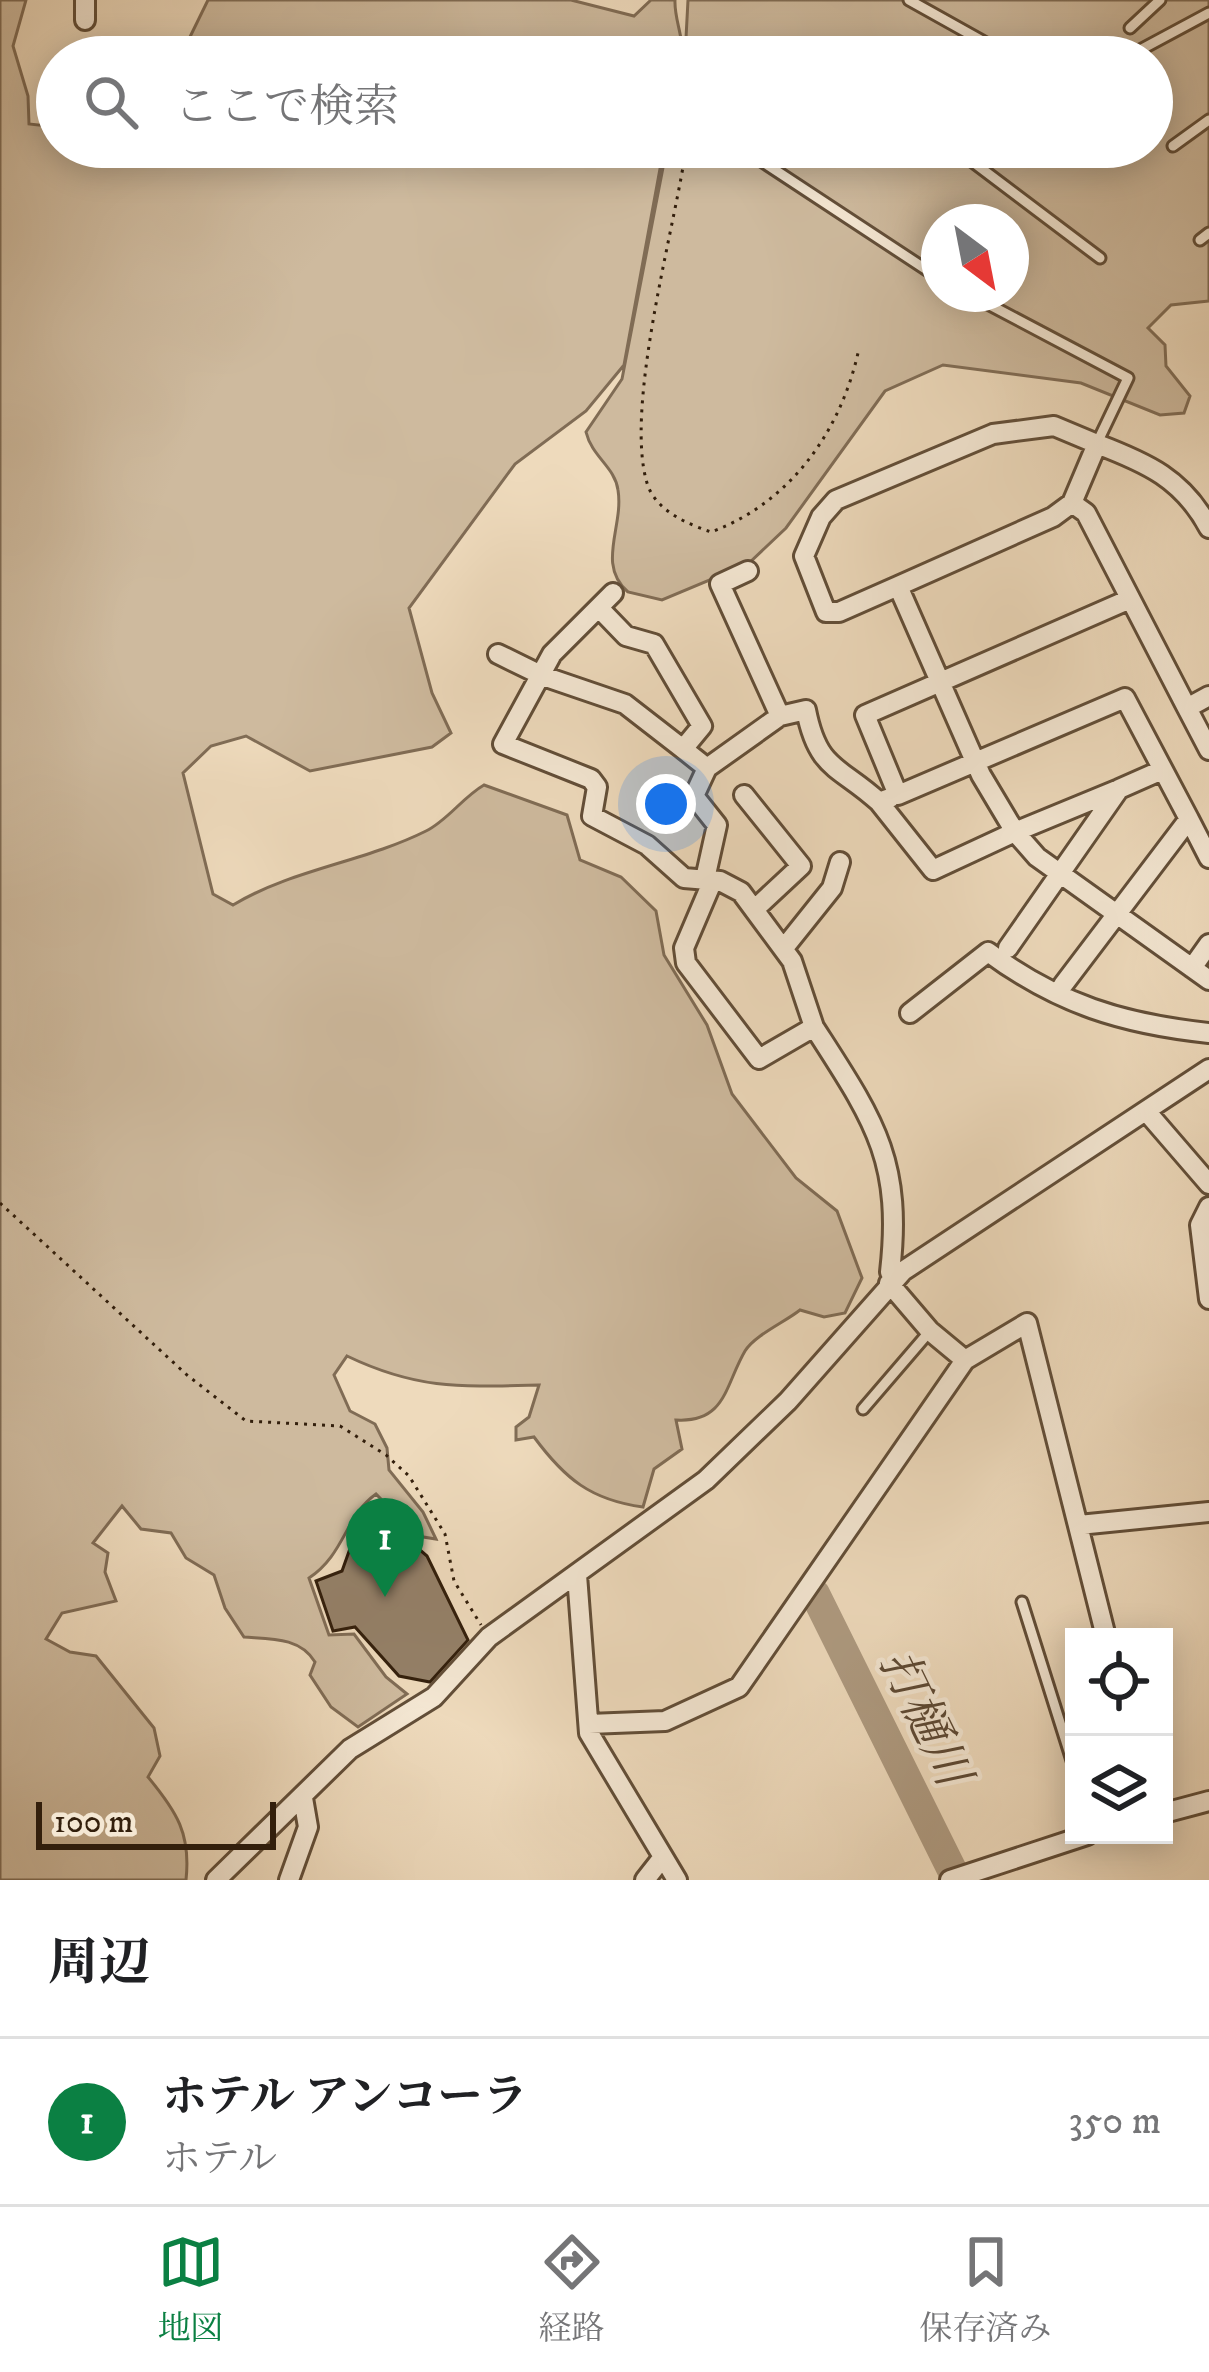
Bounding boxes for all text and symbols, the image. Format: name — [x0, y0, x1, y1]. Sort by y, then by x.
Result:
search box — [36, 36, 1173, 168]
icon: search — [78, 69, 144, 135]
text: ここで検索 — [174, 80, 399, 136]
north arrow — [921, 204, 1029, 312]
your location — [636, 774, 696, 834]
pin: 1 — [346, 1498, 424, 1597]
map controls — [1065, 1628, 1173, 1844]
button: locate — [1065, 1628, 1173, 1736]
water label: 打樋川 — [865, 1640, 984, 1801]
button: layers — [1065, 1736, 1173, 1844]
scale bar — [36, 1796, 276, 1849]
text: 100 m — [54, 1802, 133, 1843]
text: 周辺 — [48, 1932, 150, 1996]
text: ホテル アンコーラ — [162, 2070, 528, 2126]
text: 1 — [80, 2097, 94, 2146]
text: 350 m — [1068, 2097, 1161, 2146]
text: ホテル — [162, 2135, 277, 2184]
tab: 地図 — [158, 2229, 224, 2350]
tab: 経路 — [539, 2229, 605, 2350]
tab: 保存済み — [920, 2229, 1052, 2350]

